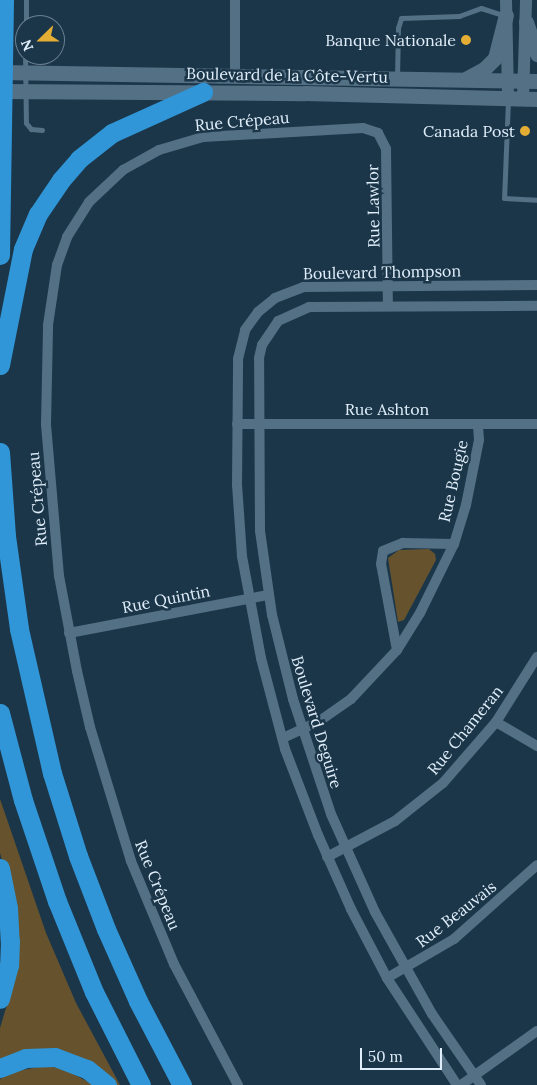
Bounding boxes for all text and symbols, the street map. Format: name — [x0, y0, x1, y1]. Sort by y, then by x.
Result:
north arrow — [15, 15, 65, 65]
place label: Banque Nationale — [325, 30, 456, 50]
marker: Banque Nationale — [460, 34, 472, 46]
text: N — [17, 37, 37, 54]
street label: Boulevard de la Côte-Vertu — [186, 64, 388, 86]
street label: Rue Crépeau — [194, 107, 290, 135]
place label: Canada Post — [423, 121, 515, 141]
marker: Canada Post — [519, 125, 531, 137]
street label: Rue Lawlor — [363, 164, 383, 248]
street label: Boulevard Thompson — [303, 261, 461, 283]
street label: Rue Ashton — [345, 399, 429, 419]
street label: Rue Bougie — [434, 438, 472, 524]
street label: Rue Crépeau — [23, 451, 51, 547]
street label: Rue Quintin — [120, 581, 212, 617]
street label: Boulevard Deguire — [288, 653, 346, 791]
street label: Rue Chameran — [423, 682, 507, 778]
street label: Rue Crépeau — [131, 837, 185, 933]
street label: Rue Beauvais — [412, 877, 500, 951]
scale bar — [362, 1038, 444, 1070]
text: 50 m — [368, 1047, 403, 1066]

